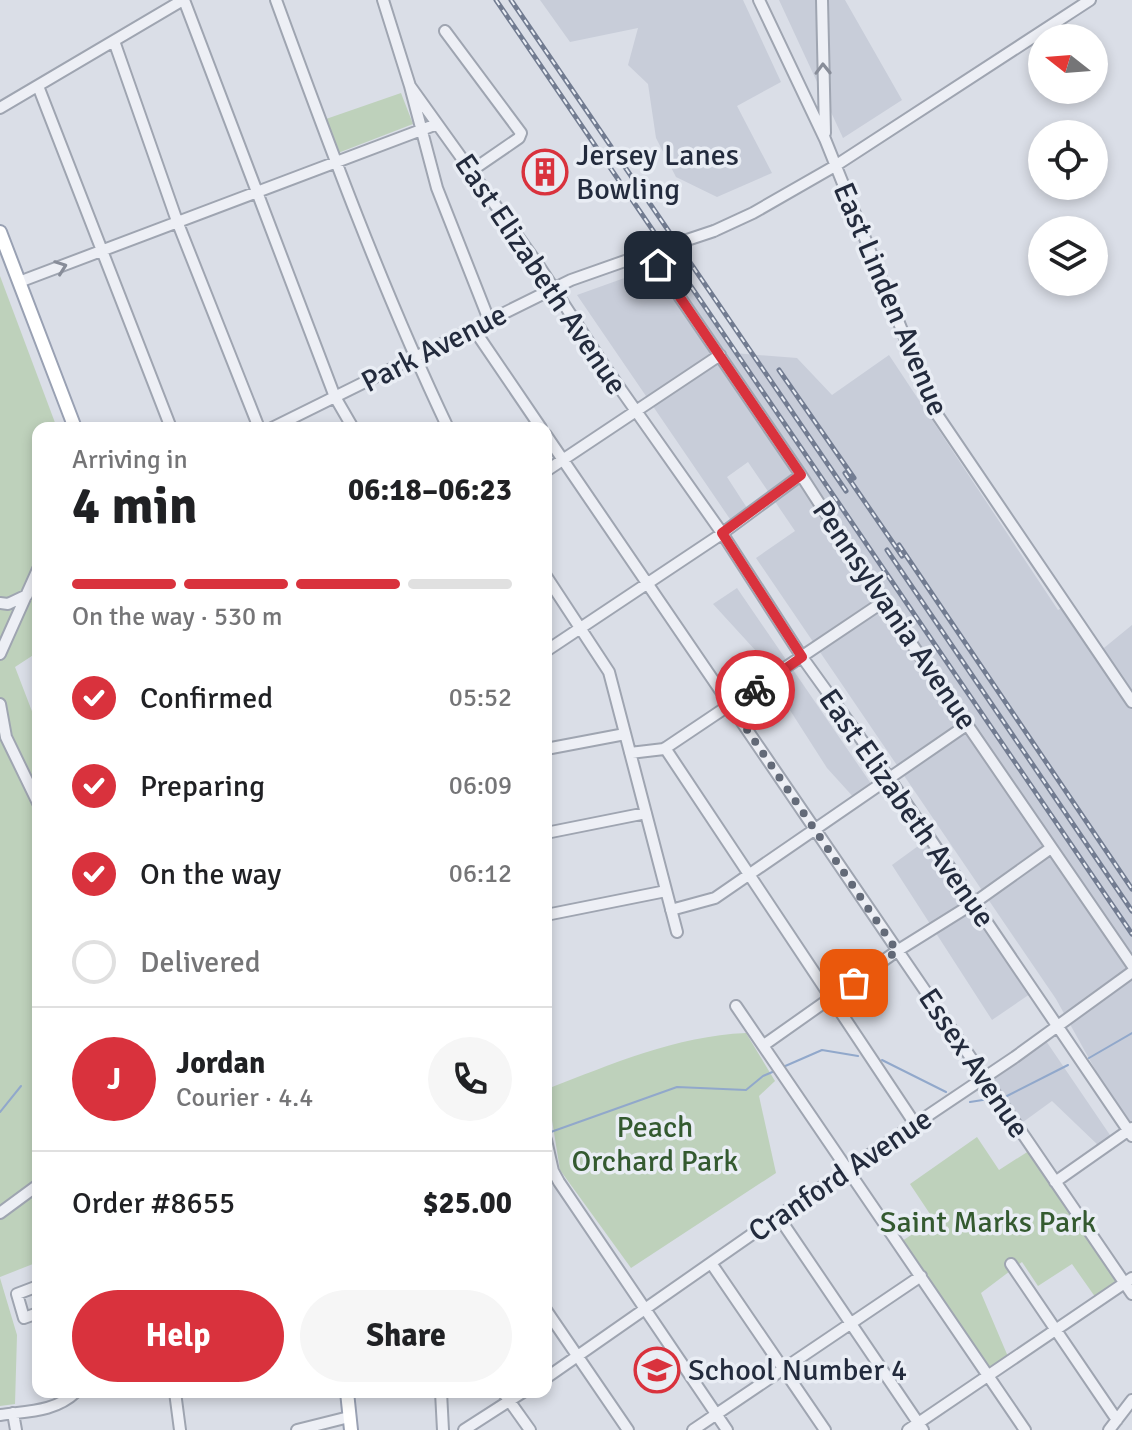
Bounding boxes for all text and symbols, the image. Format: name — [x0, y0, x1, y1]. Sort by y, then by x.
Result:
north arrow — [1028, 24, 1108, 104]
map controls — [1028, 24, 1108, 296]
one-way arrow — [815, 62, 832, 75]
button: locate — [1028, 120, 1108, 200]
place label: Jersey Lanes Bowling — [576, 137, 739, 208]
street label: East Elizabeth Avenue — [446, 147, 635, 402]
building icon: Jersey Lanes Bowling — [521, 148, 569, 196]
street label: East Linden Avenue — [825, 177, 956, 421]
button: layers — [1028, 216, 1108, 296]
pin — [624, 231, 692, 299]
icon: home — [636, 243, 680, 287]
one-way arrow — [53, 260, 67, 277]
street label: Park Avenue — [355, 296, 513, 401]
text: Arriving in — [72, 444, 188, 476]
text: 06:18–06:23 — [348, 472, 512, 509]
text: 4 min — [72, 474, 198, 538]
street label: Pennsylvania Avenue — [804, 494, 985, 737]
text: On the way · 530 m — [72, 601, 282, 633]
courier — [715, 650, 795, 730]
icon: bike — [733, 668, 777, 712]
icon: check — [72, 676, 116, 720]
text: Confirmed — [140, 680, 273, 717]
text: 05:52 — [449, 682, 512, 714]
street label: East Elizabeth Avenue — [810, 682, 1003, 935]
icon: check — [72, 764, 116, 808]
text: Preparing — [140, 768, 265, 805]
text: 06:09 — [449, 770, 512, 802]
icon: check — [72, 852, 116, 896]
text: On the way — [140, 856, 281, 893]
text: 06:12 — [449, 858, 512, 890]
text: Delivered — [140, 944, 261, 981]
pin — [820, 949, 888, 1017]
icon: bag — [832, 961, 876, 1005]
street label: Essex Avenue — [910, 981, 1037, 1145]
button: phone — [428, 1037, 512, 1121]
text: Jordan — [176, 1045, 265, 1082]
text: J — [107, 1061, 121, 1098]
text: Courier · 4.4 — [176, 1082, 313, 1114]
street label: Cranford Avenue — [742, 1101, 939, 1250]
park label: Peach Orchard Park — [572, 1109, 738, 1180]
text: Order #8655 — [72, 1185, 235, 1222]
text: $25.00 — [422, 1185, 512, 1222]
park label: Saint Marks Park — [880, 1204, 1096, 1241]
button: Help — [72, 1290, 284, 1382]
button: Share — [300, 1290, 512, 1382]
school or university icon: School Number 4 — [633, 1346, 681, 1394]
place label: School Number 4 — [688, 1352, 907, 1389]

